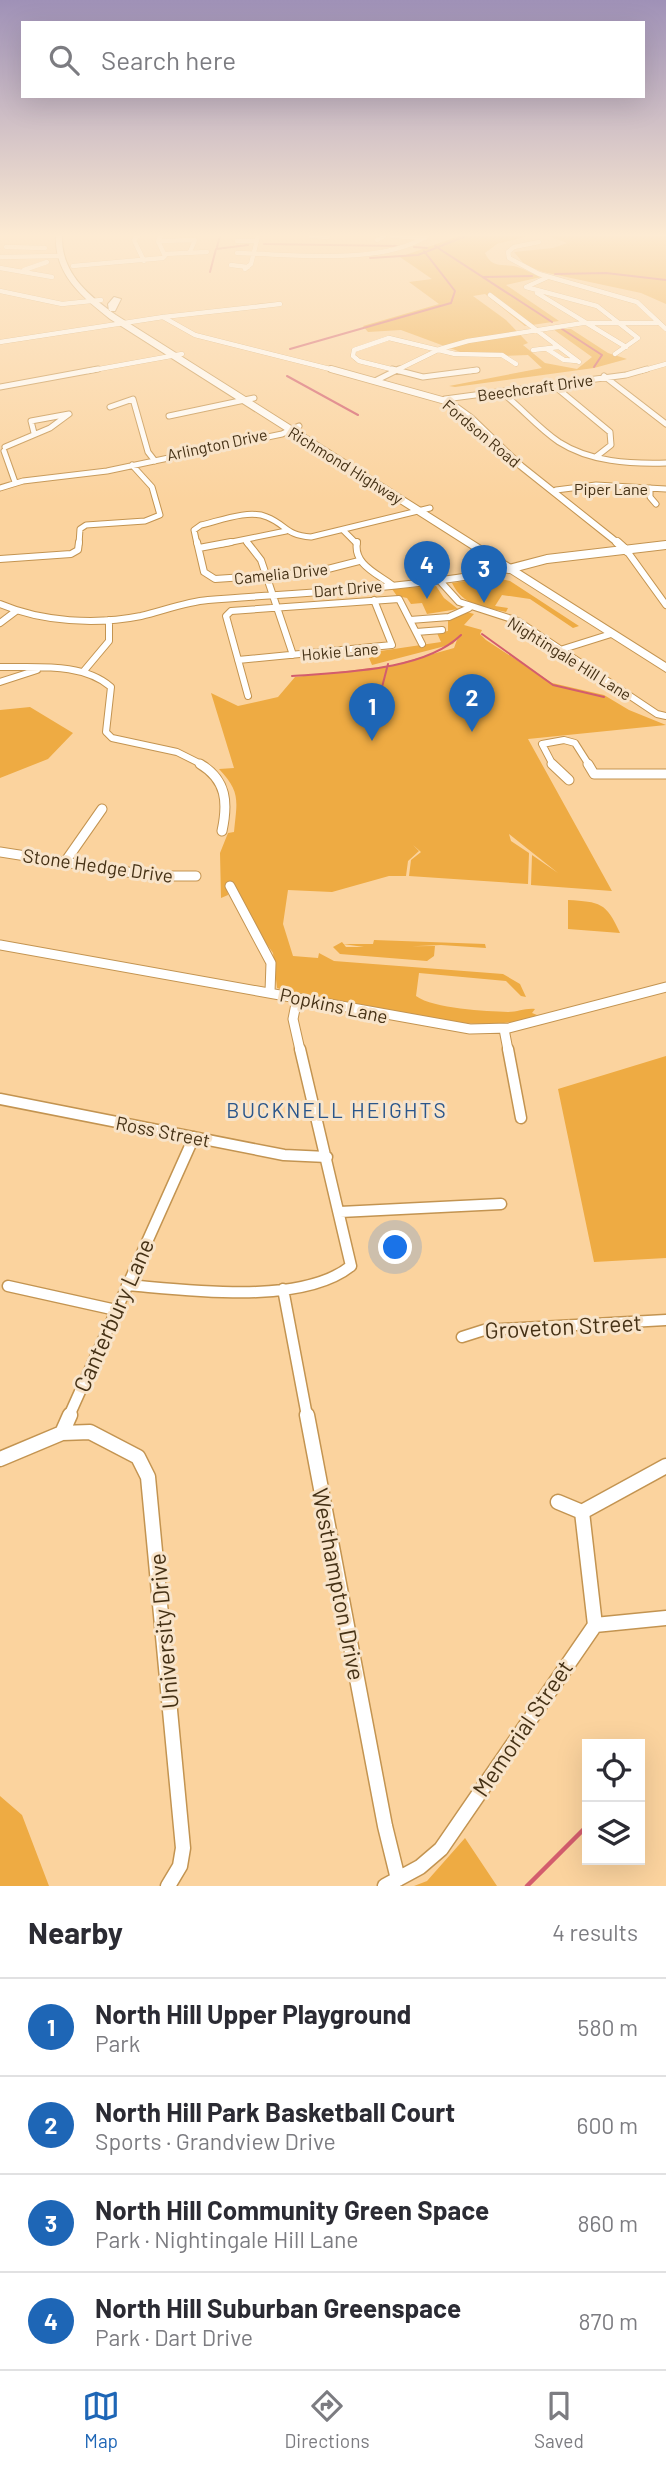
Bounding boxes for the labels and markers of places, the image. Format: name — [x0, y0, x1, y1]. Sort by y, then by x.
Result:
pin: 4 — [404, 541, 450, 599]
pin: 3 — [461, 545, 507, 603]
pin: 2 — [449, 674, 495, 732]
pin: 1 — [349, 683, 395, 741]

